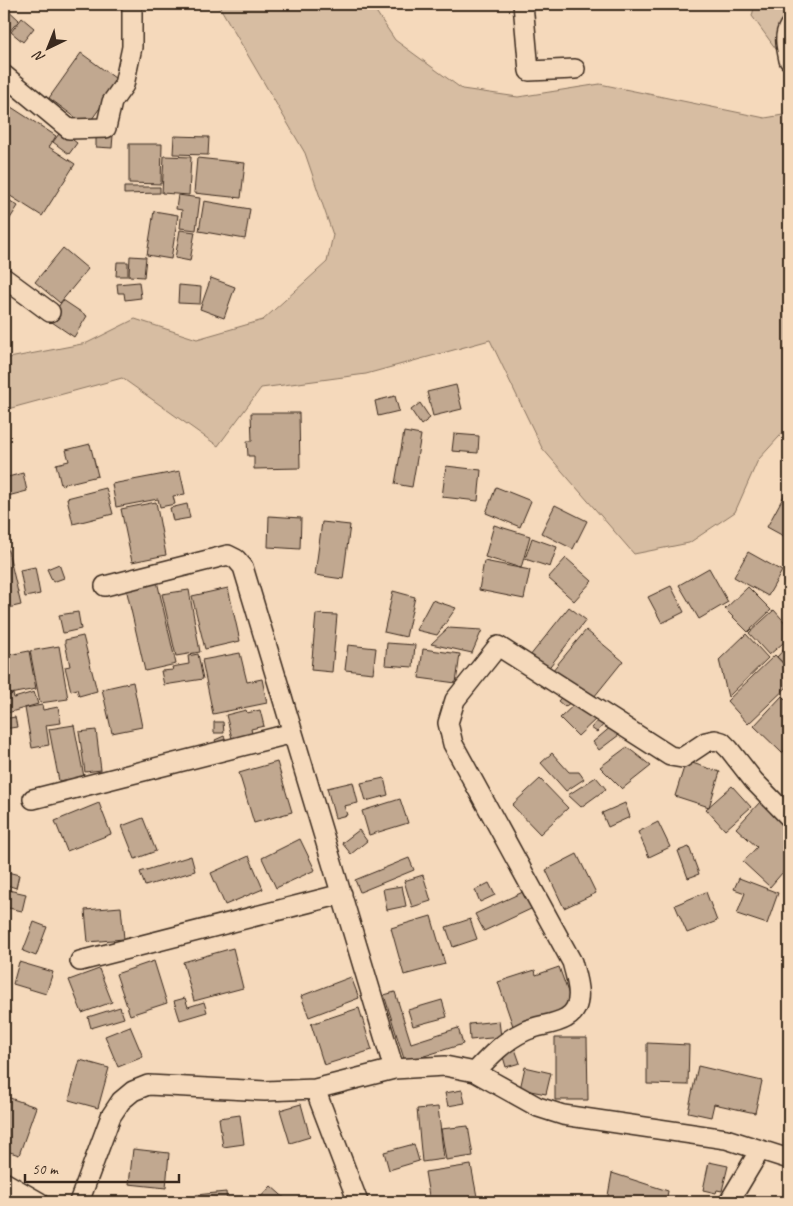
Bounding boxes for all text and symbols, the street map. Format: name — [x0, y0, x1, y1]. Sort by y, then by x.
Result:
north arrow — [22, 22, 72, 72]
text: N — [29, 46, 48, 66]
scale bar — [25, 1151, 179, 1183]
text: 50 m — [32, 1160, 59, 1179]

